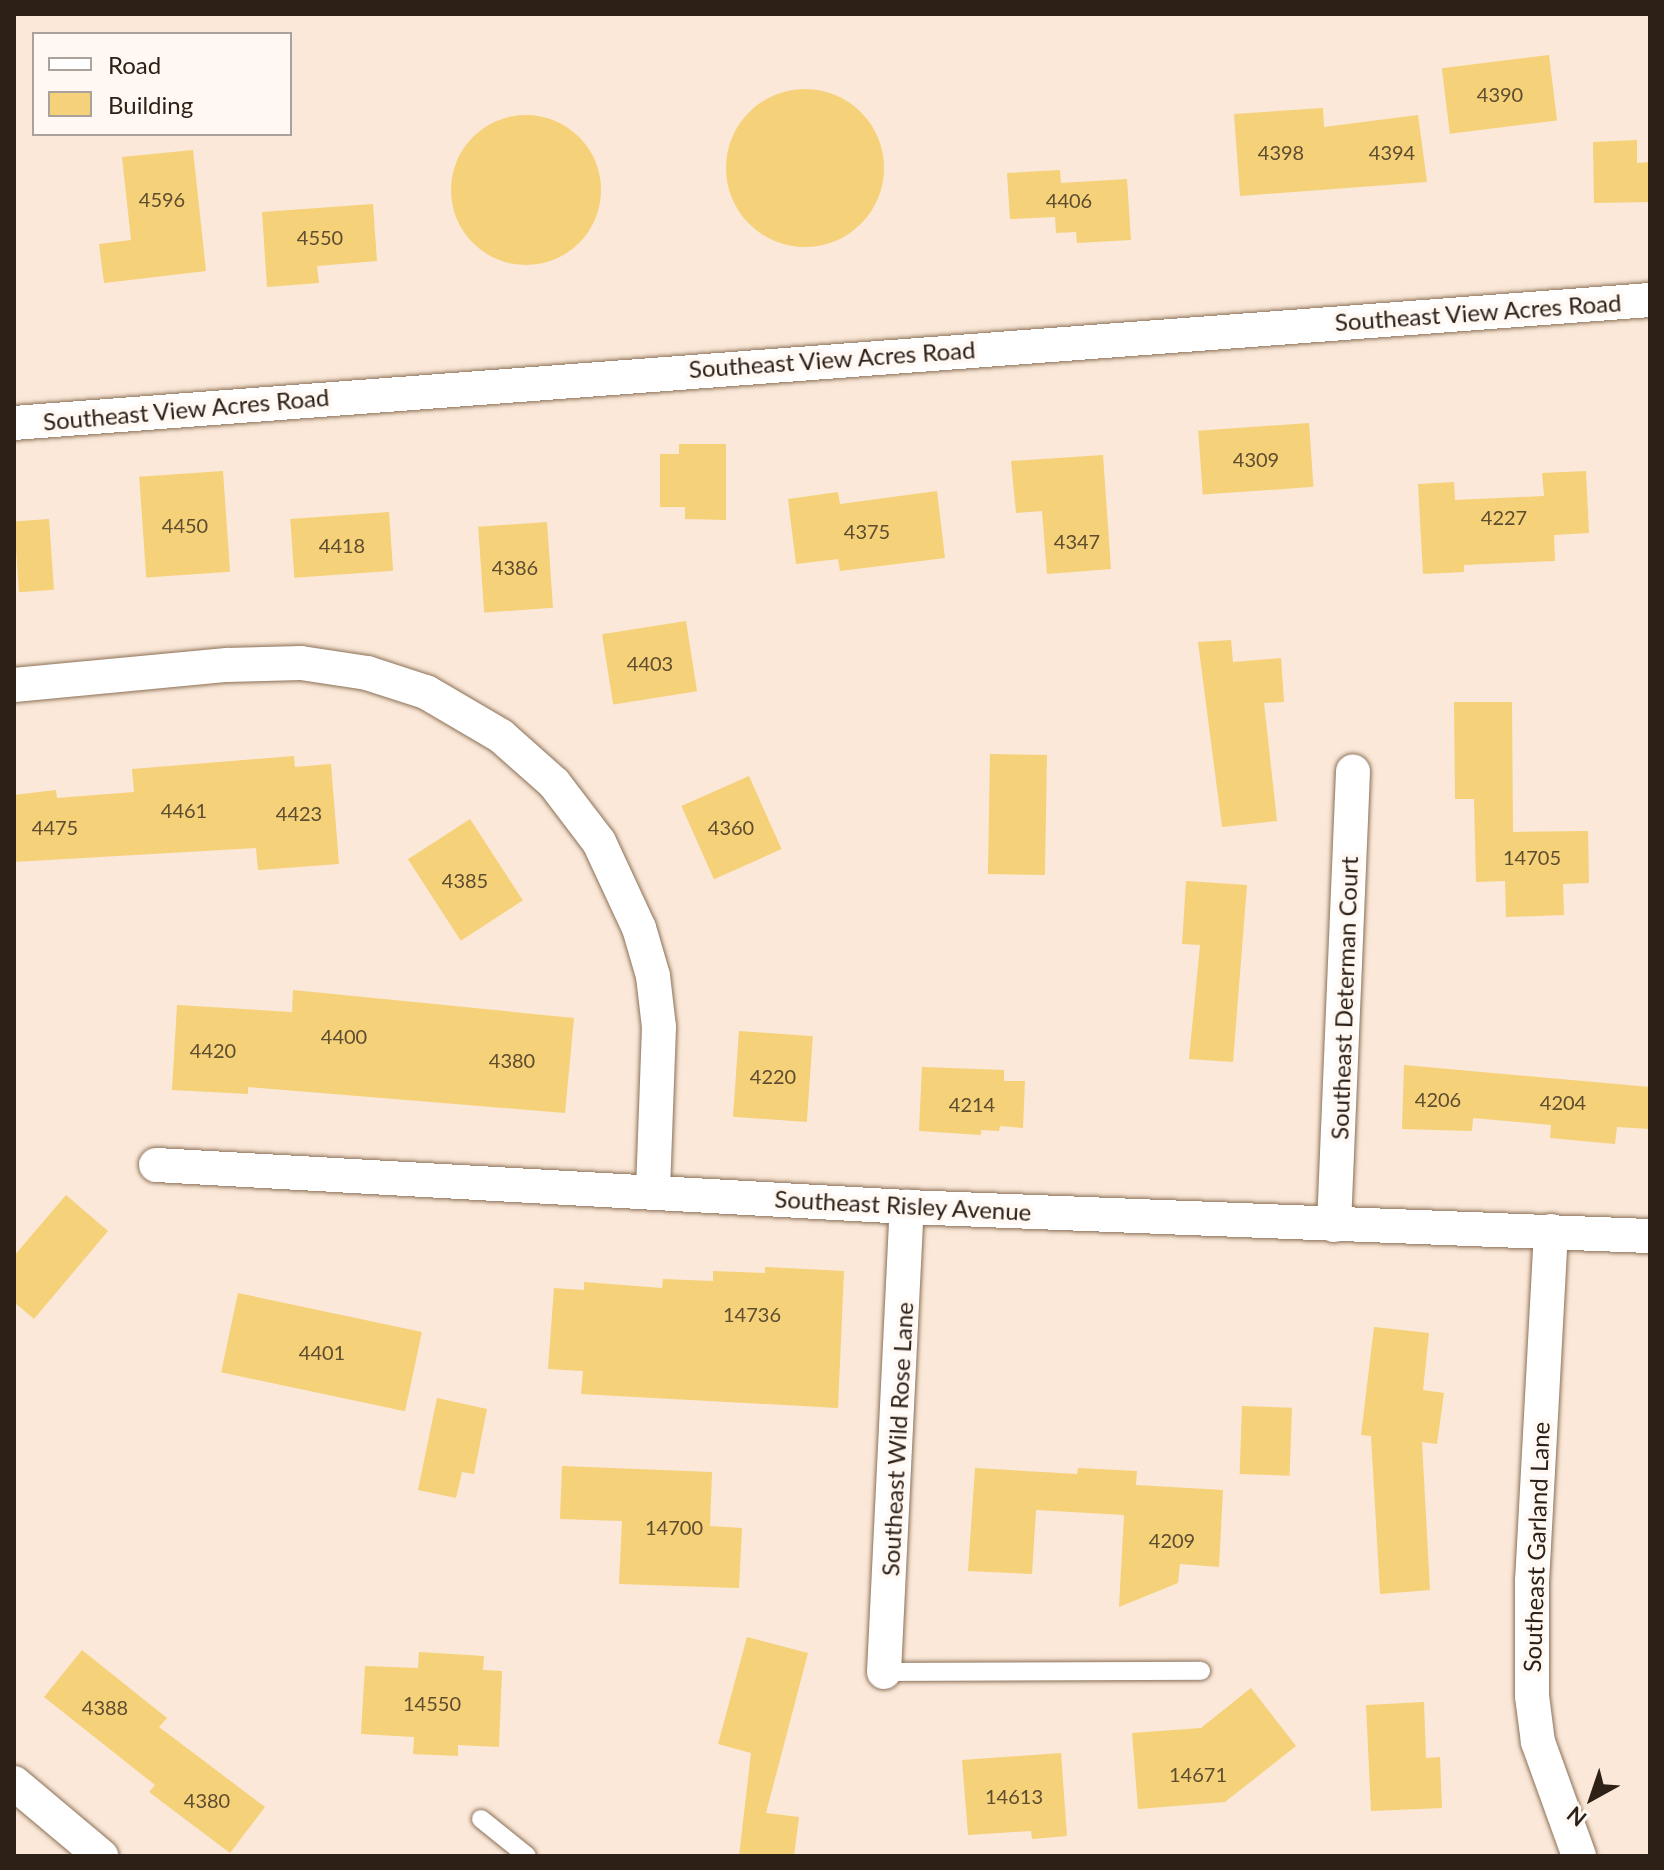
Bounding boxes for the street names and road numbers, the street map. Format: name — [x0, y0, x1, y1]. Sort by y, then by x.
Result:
street label: Southeast View Acres Road — [1333, 288, 1623, 336]
street label: Southeast View Acres Road — [687, 335, 977, 383]
street label: Southeast View Acres Road — [41, 382, 331, 436]
street label: Southeast Determan Court — [1325, 856, 1363, 1140]
street label: Southeast Risley Avenue — [773, 1184, 1033, 1226]
street label: Southeast Wild Rose Lane — [875, 1301, 919, 1577]
street label: Southeast Garland Lane — [1517, 1421, 1555, 1673]

